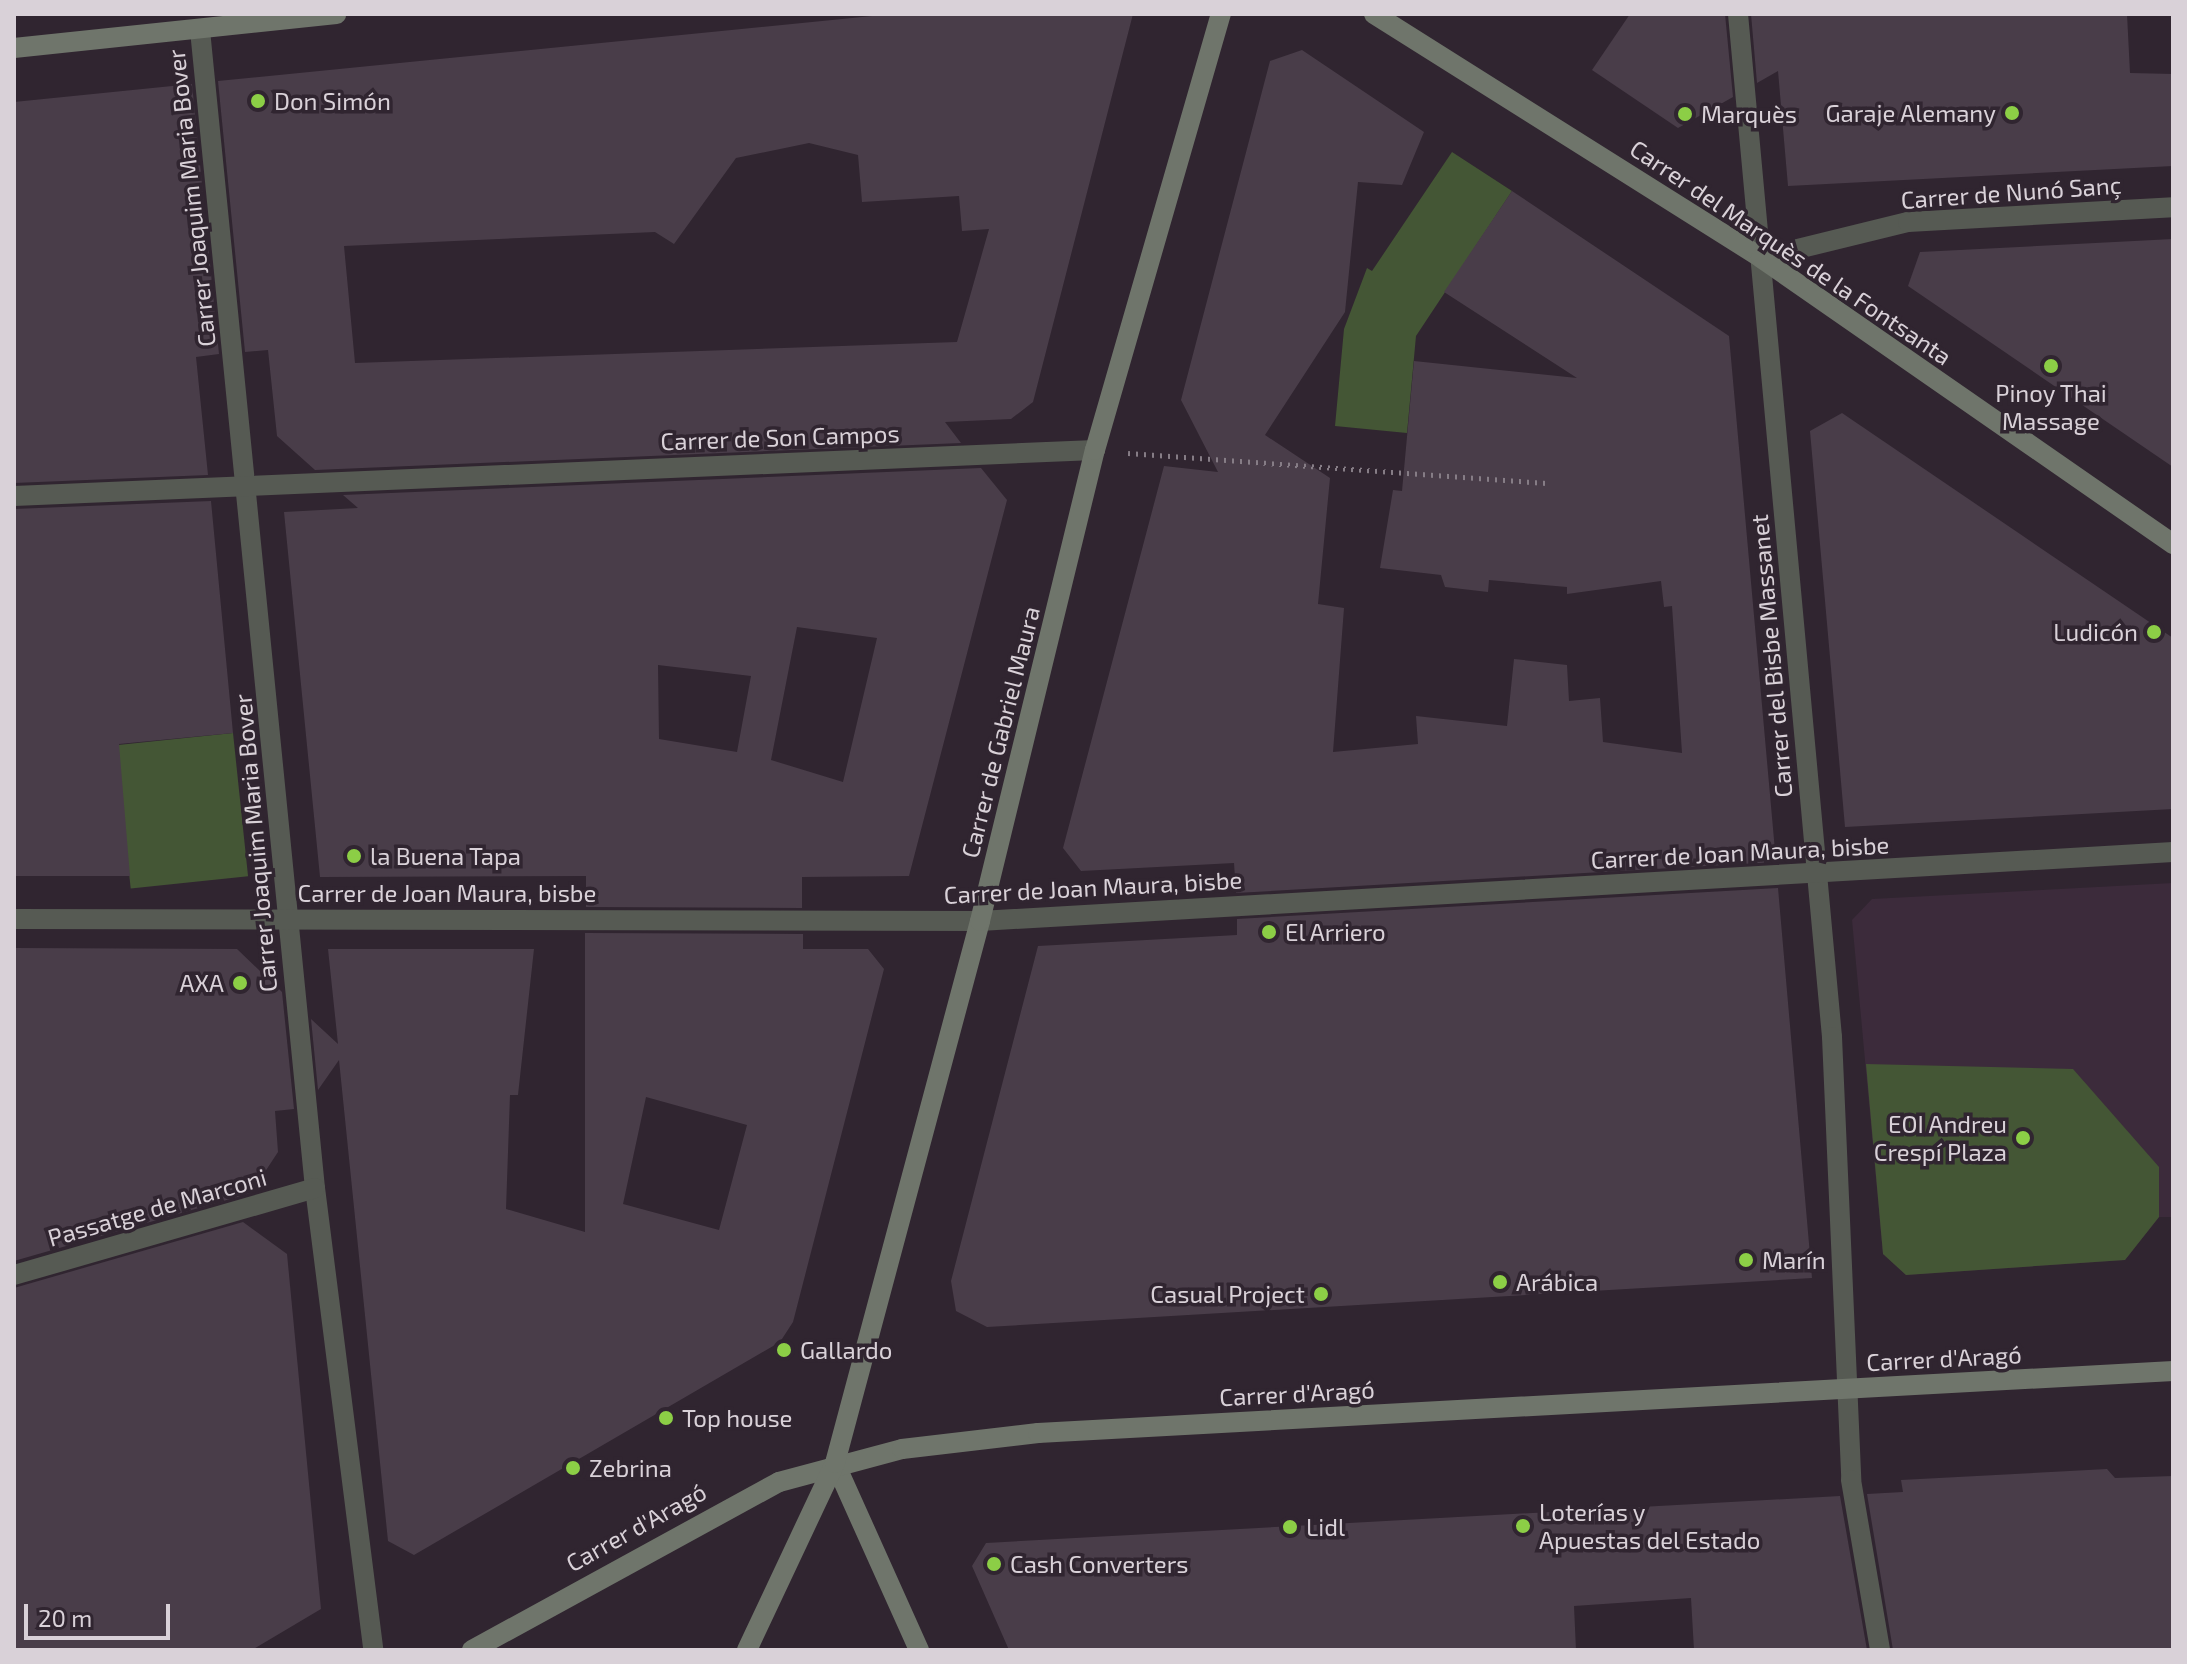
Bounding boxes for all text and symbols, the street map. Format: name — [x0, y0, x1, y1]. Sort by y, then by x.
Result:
street label: Carrer Joaquim Maria Bover — [161, 47, 221, 349]
place label: Don Simón — [274, 87, 391, 115]
marker: Don Simón — [249, 92, 267, 110]
place label: Garaje Alemany — [1825, 99, 1996, 127]
place label: Marquès — [1701, 100, 1797, 128]
marker: Garaje Alemany — [2003, 104, 2021, 122]
marker: Marquès — [1676, 105, 1694, 123]
street label: Carrer del Marquès de la Fontsanta — [1624, 133, 1958, 371]
street label: Carrer de Nunó Sanç — [1900, 170, 2122, 214]
marker: Pinoy Thai Massage — [2042, 357, 2060, 375]
place label: Pinoy Thai Massage — [1995, 379, 2107, 435]
street label: Carrer de Son Campos — [660, 418, 900, 456]
street label: Carrer del Bisbe Massanet — [1744, 513, 1798, 799]
street label: Carrer de Gabriel Maura — [955, 603, 1045, 861]
place label: Ludicón — [2053, 618, 2138, 646]
marker: Ludicón — [2145, 623, 2163, 641]
street label: Carrer Joaquim Maria Bover — [228, 692, 282, 994]
street label: Carrer de Joan Maura, bisbe — [1590, 830, 1890, 874]
place label: la Buena Tapa — [370, 842, 522, 870]
marker: la Buena Tapa — [345, 847, 363, 865]
street label: Carrer de Joan Maura, bisbe — [943, 865, 1243, 909]
street label: Carrer de Joan Maura, bisbe — [297, 879, 597, 907]
place label: El Arriero — [1285, 918, 1387, 946]
marker: El Arriero — [1260, 923, 1278, 941]
place label: AXA — [179, 969, 224, 997]
marker: AXA — [231, 974, 249, 992]
place label: EOI Andreu Crespí Plaza — [1874, 1110, 2007, 1166]
marker: EOI Andreu Crespí Plaza — [2014, 1129, 2032, 1147]
street label: Passatge de Marconi — [44, 1162, 270, 1252]
place label: Marín — [1762, 1246, 1826, 1274]
marker: Marín — [1737, 1251, 1755, 1269]
place label: Arábica — [1516, 1268, 1598, 1296]
marker: Arábica — [1491, 1273, 1509, 1291]
place label: Casual Project — [1150, 1280, 1305, 1308]
marker: Casual Project — [1312, 1285, 1330, 1303]
place label: Gallardo — [800, 1336, 892, 1364]
street label: Carrer d'Aragó — [1865, 1340, 2023, 1376]
marker: Gallardo — [775, 1341, 793, 1359]
street label: Carrer d'Aragó — [1218, 1375, 1376, 1411]
place label: Top house — [682, 1404, 792, 1432]
marker: Top house — [657, 1409, 675, 1427]
place label: Zebrina — [589, 1454, 672, 1482]
marker: Zebrina — [564, 1459, 582, 1477]
street label: Carrer d'Aragó — [561, 1477, 711, 1577]
place label: Loterías y Apuestas del Estado — [1539, 1498, 1761, 1554]
place label: Lidl — [1306, 1513, 1345, 1541]
marker: Loterías y Apuestas del Estado — [1514, 1517, 1532, 1535]
marker: Lidl — [1281, 1518, 1299, 1536]
place label: Cash Converters — [1010, 1550, 1189, 1578]
marker: Cash Converters — [985, 1555, 1003, 1573]
scale bar — [28, 1588, 174, 1638]
text: 20 m — [38, 1603, 92, 1632]

